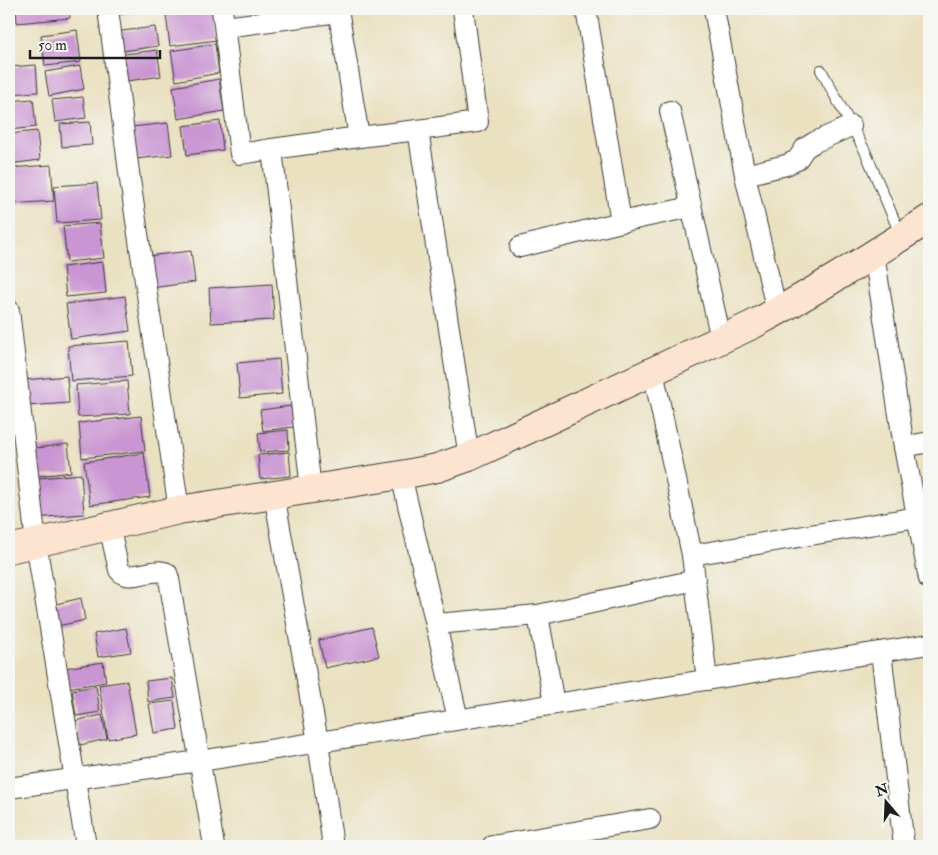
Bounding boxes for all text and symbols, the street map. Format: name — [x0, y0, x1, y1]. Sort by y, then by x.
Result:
scale bar — [30, 28, 160, 60]
text: 50 m — [38, 36, 67, 55]
north arrow — [860, 778, 910, 828]
text: N — [872, 780, 891, 801]

